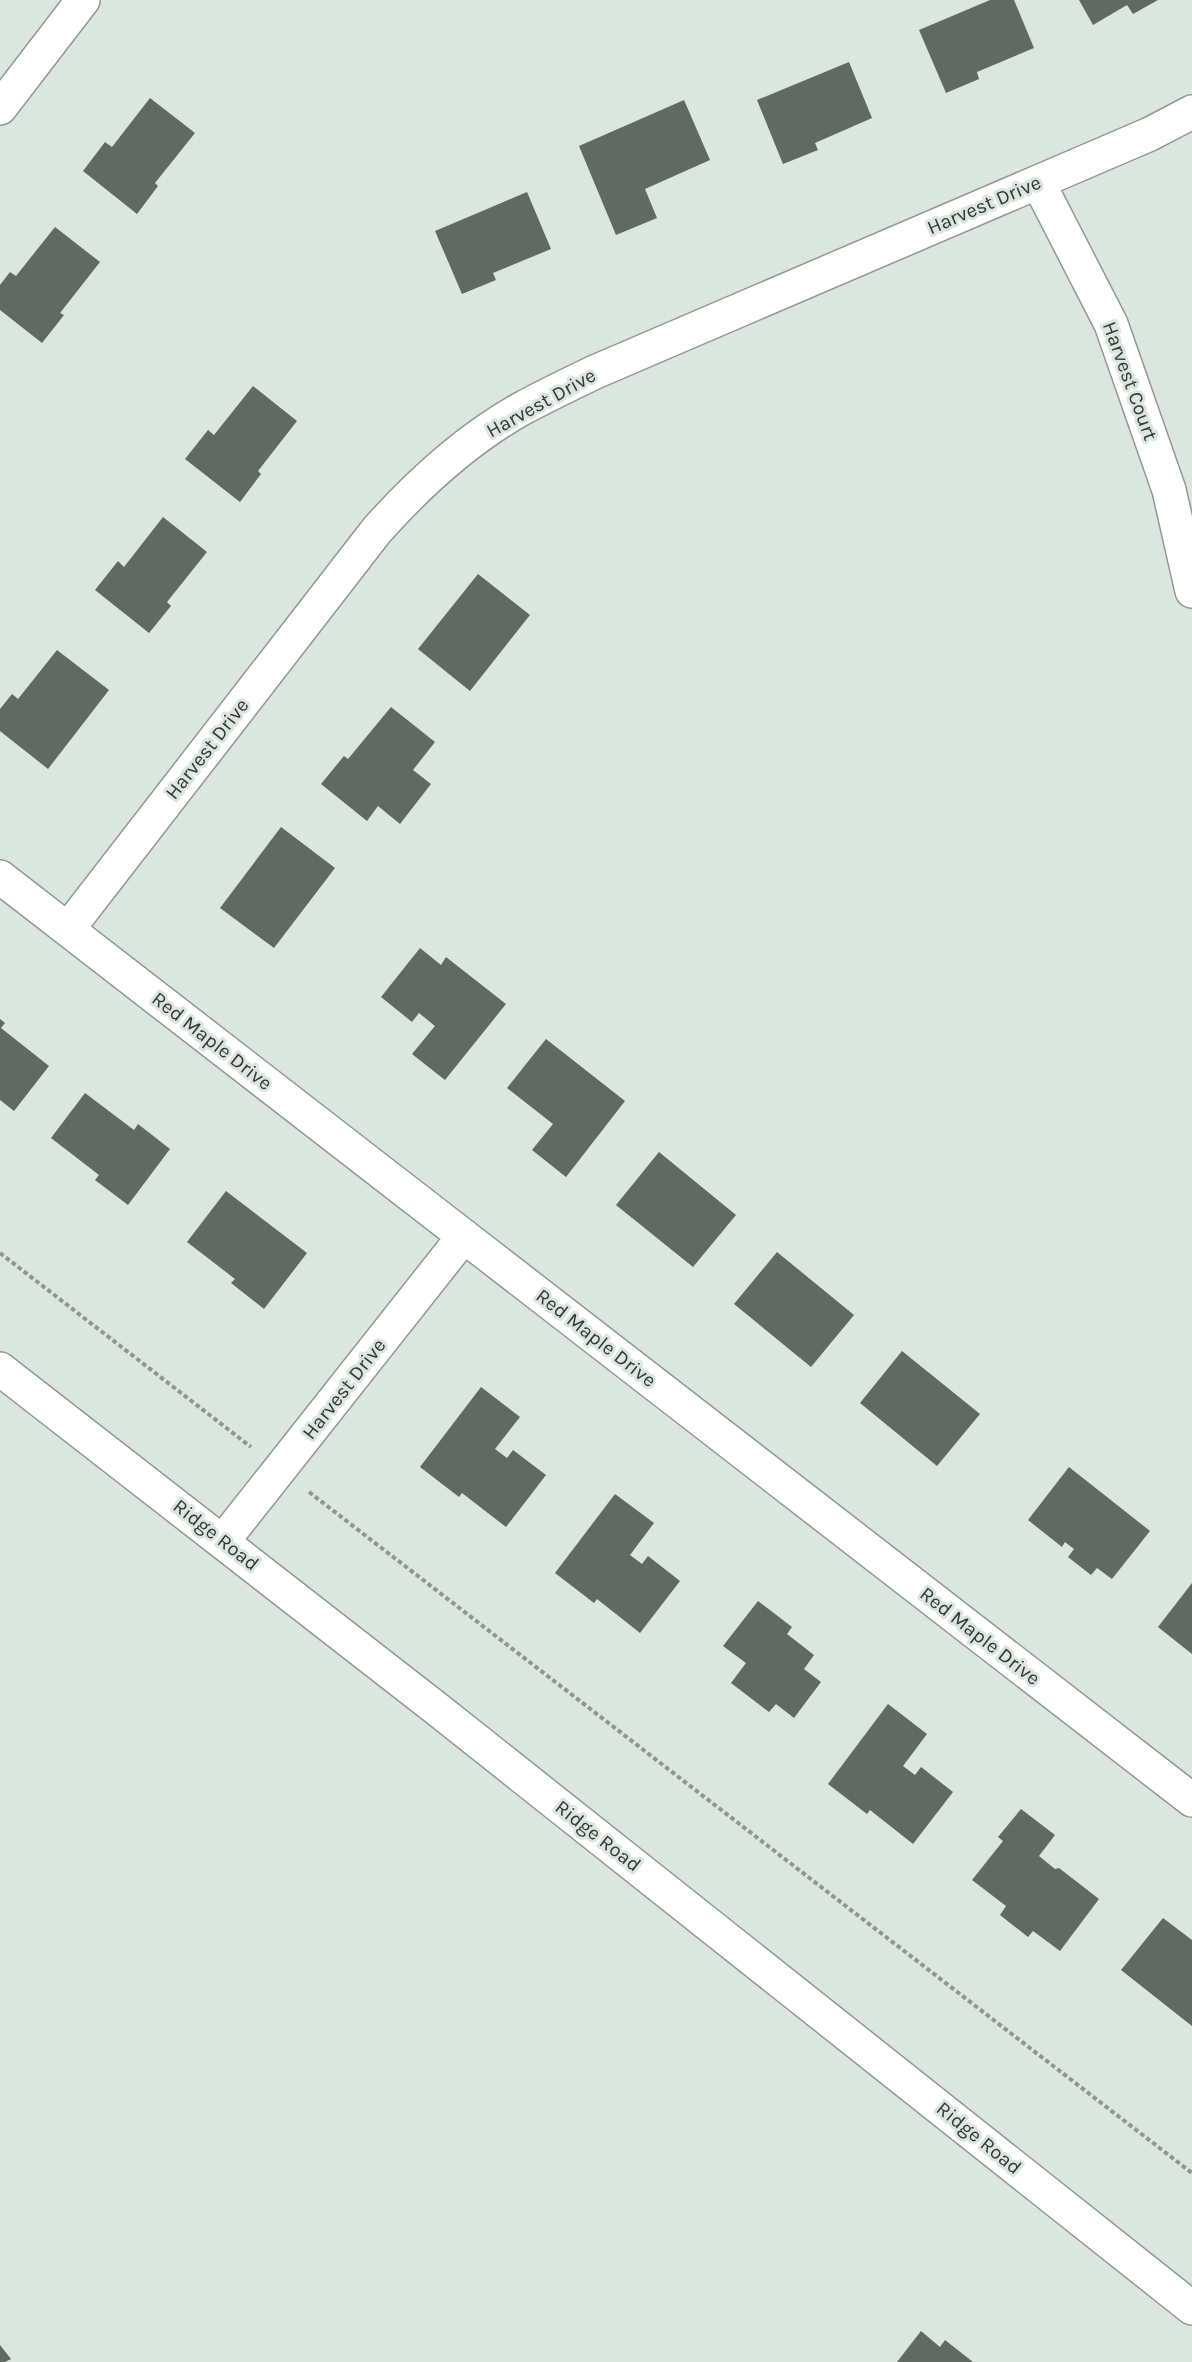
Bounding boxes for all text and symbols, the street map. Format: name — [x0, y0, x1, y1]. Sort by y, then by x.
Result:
street label: Harvest Drive — [924, 171, 1044, 239]
street label: Harvest Court — [1098, 318, 1162, 444]
street label: Harvest Drive — [482, 364, 600, 442]
street label: Harvest Drive — [161, 694, 253, 804]
street label: Red Maple Drive — [147, 987, 277, 1095]
street label: Red Maple Drive — [531, 1284, 661, 1392]
street label: Harvest Drive — [298, 1334, 390, 1444]
street label: Ridge Road — [169, 1494, 263, 1576]
street label: Red Maple Drive — [915, 1582, 1045, 1690]
street label: Ridge Road — [551, 1795, 645, 1877]
street label: Ridge Road — [932, 2097, 1026, 2179]

